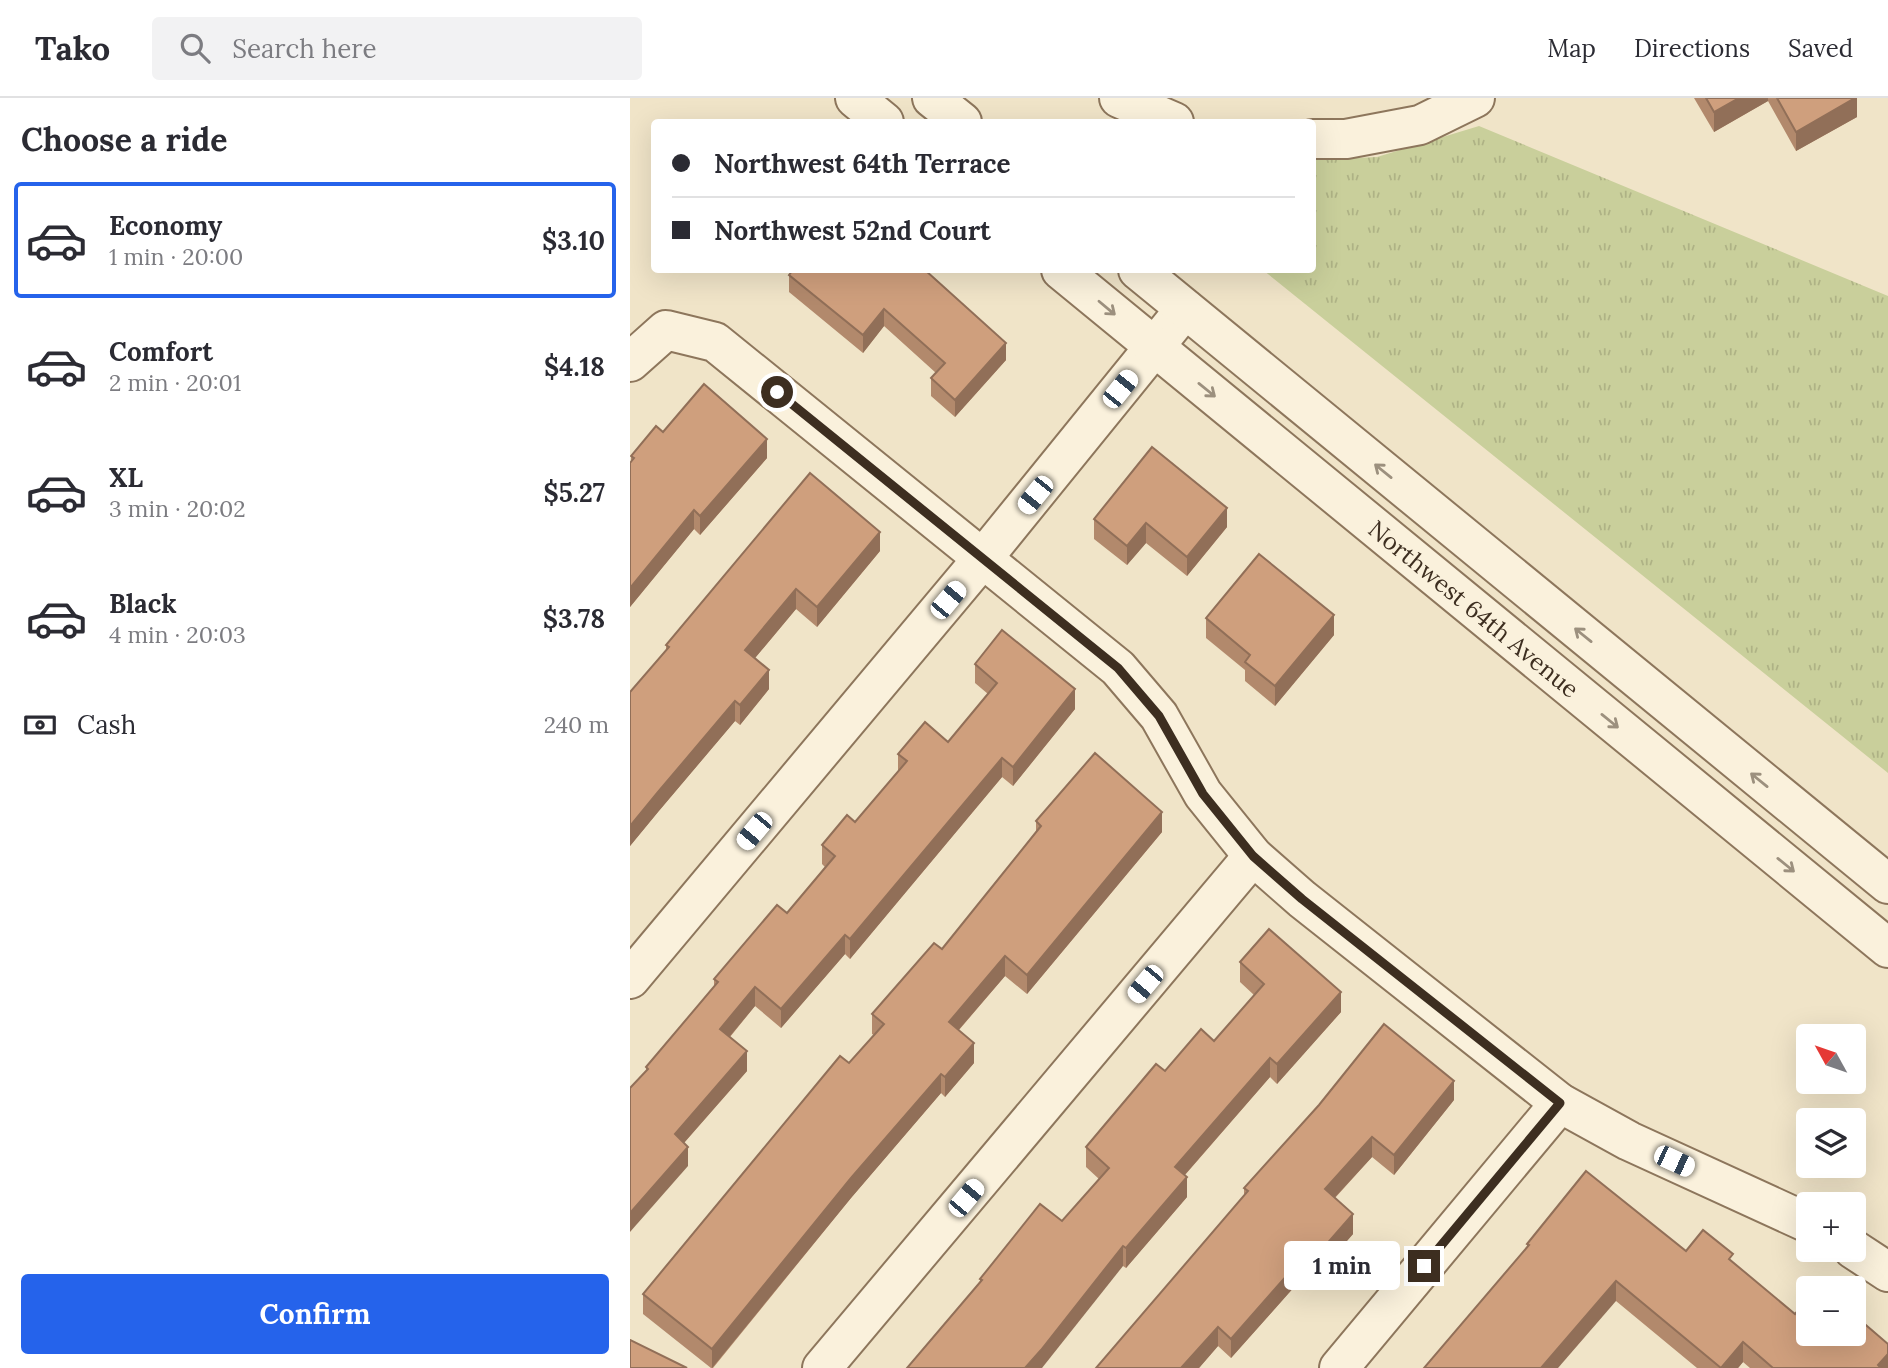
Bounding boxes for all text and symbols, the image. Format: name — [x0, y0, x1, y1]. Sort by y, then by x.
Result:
search box — [152, 17, 642, 80]
text: Tako — [35, 27, 110, 69]
icon: search — [176, 29, 214, 67]
text: Search here — [232, 32, 377, 65]
text: Map — [1547, 33, 1596, 64]
text: Directions — [1634, 33, 1750, 64]
text: Saved — [1788, 33, 1853, 64]
text: Choose a ride — [21, 119, 228, 160]
text: Northwest 64th Terrace — [714, 147, 1011, 180]
icon: car — [25, 209, 88, 272]
text: Economy — [109, 209, 222, 242]
text: Northwest 52nd Court — [714, 214, 991, 247]
text: $3.10 — [542, 224, 605, 257]
text: 1 min · 20:00 — [109, 242, 243, 271]
one-way arrow — [1098, 300, 1116, 316]
icon: car — [25, 335, 88, 398]
text: Comfort — [109, 335, 213, 368]
text: $4.18 — [544, 350, 605, 383]
car — [1099, 366, 1142, 412]
text: 2 min · 20:01 — [109, 368, 241, 397]
route start — [761, 376, 793, 408]
one-way arrow — [1197, 382, 1215, 398]
icon: car — [25, 461, 88, 524]
text: XL — [109, 461, 143, 494]
one-way arrow — [1375, 463, 1393, 479]
car — [1014, 472, 1057, 518]
text: $5.27 — [544, 476, 605, 509]
text: 3 min · 20:02 — [109, 494, 246, 523]
street label: Northwest 64th Avenue — [1362, 513, 1586, 704]
car — [927, 577, 970, 623]
icon: car — [25, 587, 88, 650]
text: Black — [109, 587, 177, 620]
text: $3.78 — [543, 602, 605, 635]
text: 4 min · 20:03 — [109, 620, 246, 649]
one-way arrow — [1575, 627, 1593, 643]
icon: cash — [21, 706, 59, 744]
text: Cash — [77, 708, 136, 741]
text: 240 m — [544, 710, 609, 739]
one-way arrow — [1600, 713, 1618, 729]
one-way arrow — [1750, 772, 1768, 787]
car — [733, 808, 776, 854]
one-way arrow — [1776, 857, 1794, 873]
car — [1124, 961, 1167, 1007]
north arrow — [1796, 1024, 1866, 1094]
map controls — [1796, 1024, 1866, 1346]
button: layers — [1796, 1108, 1866, 1178]
car — [1651, 1143, 1698, 1179]
car — [945, 1175, 988, 1221]
button: + — [1796, 1192, 1866, 1262]
callout: 1 min — [1284, 1242, 1400, 1290]
route end — [1408, 1250, 1440, 1282]
text: 1 min — [1313, 1251, 1371, 1280]
button: Confirm — [21, 1274, 609, 1354]
button: − — [1796, 1276, 1866, 1346]

